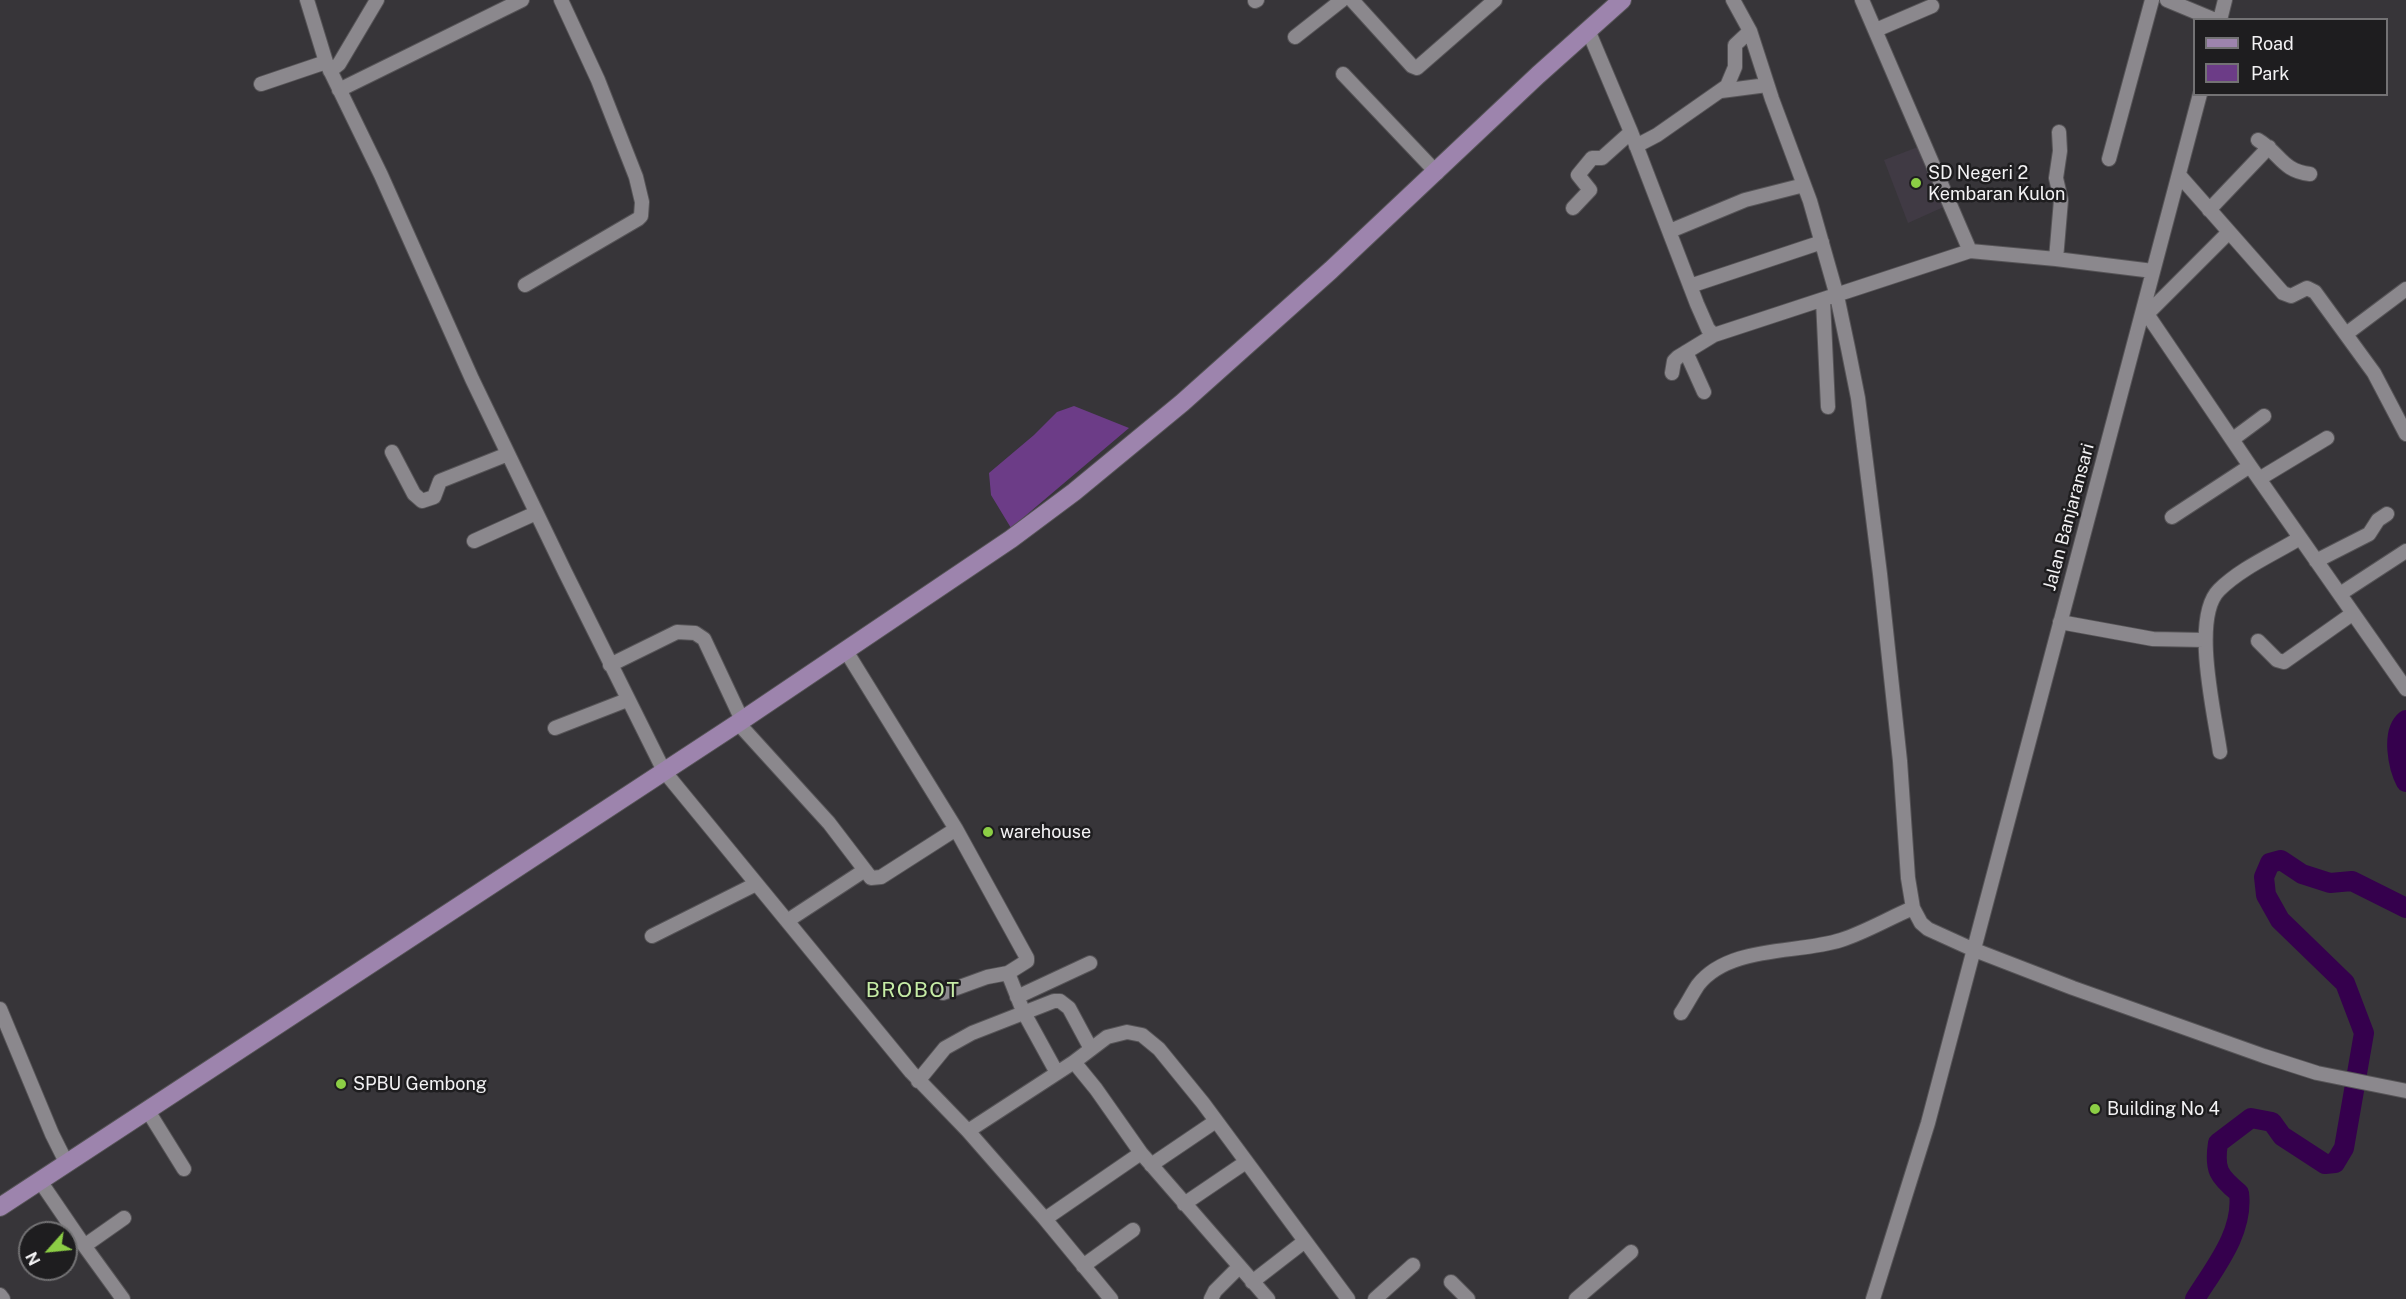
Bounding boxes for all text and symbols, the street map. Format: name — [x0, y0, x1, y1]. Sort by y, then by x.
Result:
legend — [2193, 18, 2388, 96]
text: Road — [2251, 33, 2294, 54]
text: Park — [2251, 63, 2289, 84]
place label: SD Negeri 2 Kembaran Kulon — [1928, 162, 2065, 204]
marker: SD Negeri 2 Kembaran Kulon — [1909, 176, 1923, 190]
street label: Jalan Banjaransari — [2039, 441, 2099, 593]
place label: warehouse — [1000, 821, 1091, 843]
marker: warehouse — [981, 825, 995, 839]
district label: BROBOT — [866, 978, 960, 1004]
place label: SPBU Gembong — [353, 1073, 487, 1095]
marker: SPBU Gembong — [334, 1077, 348, 1091]
place label: Building No 4 — [2107, 1098, 2220, 1120]
marker: Building No 4 — [2088, 1102, 2102, 1116]
north arrow — [18, 1221, 78, 1281]
text: N — [22, 1249, 45, 1268]

